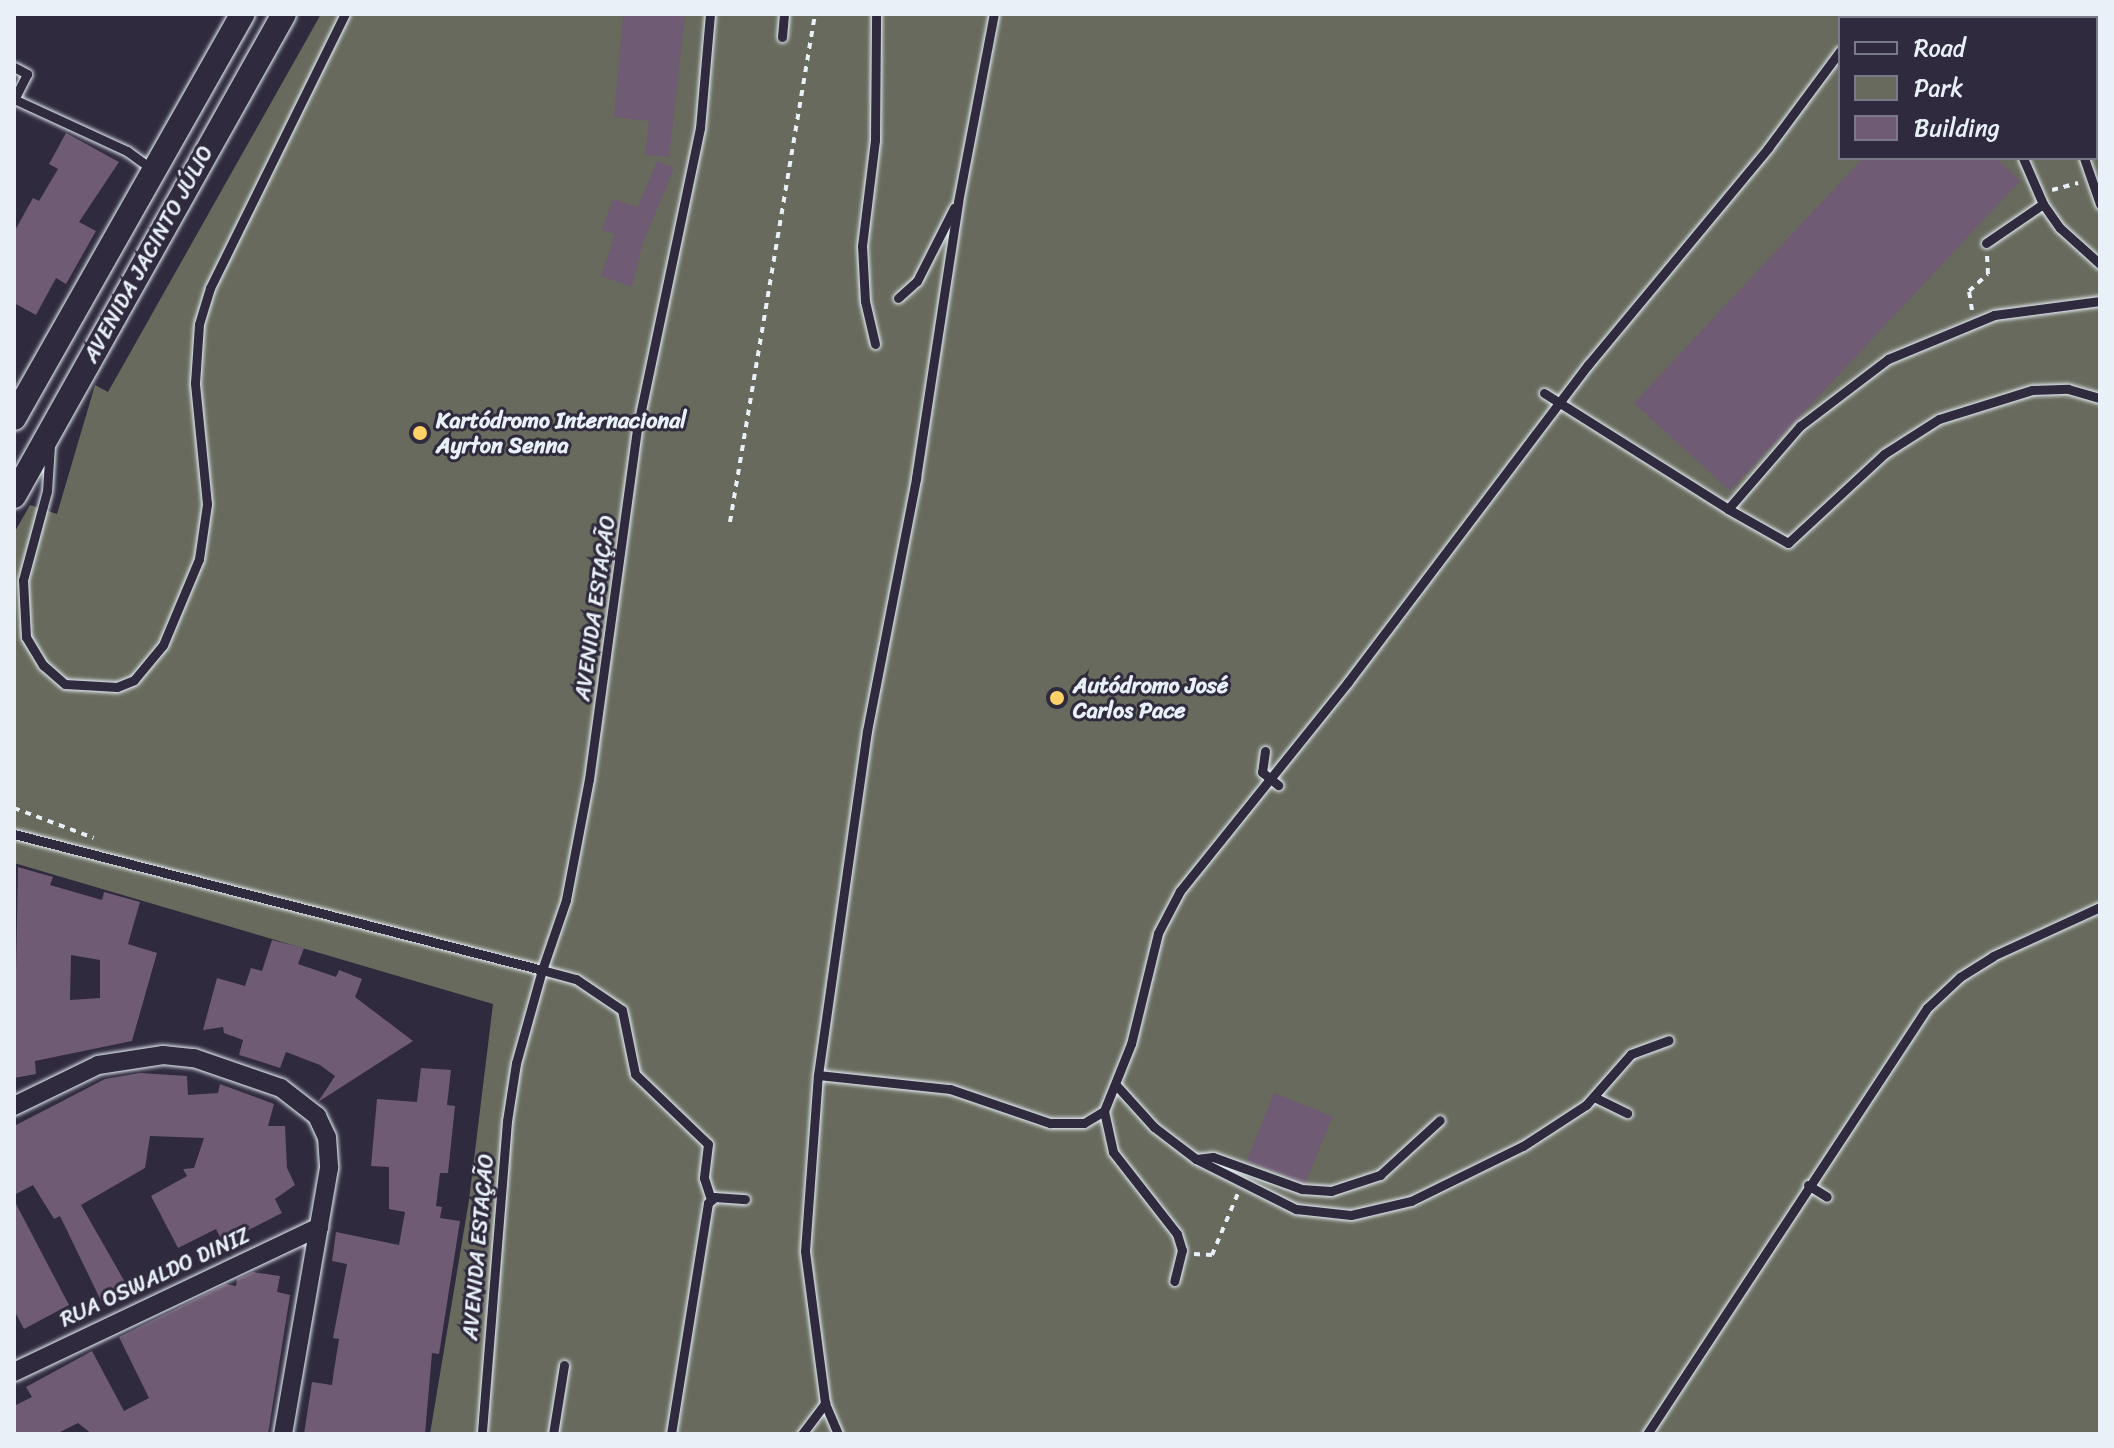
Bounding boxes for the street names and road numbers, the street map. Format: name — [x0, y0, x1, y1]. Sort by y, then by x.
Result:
street label: AVENIDA JACINTO JÚLIO — [77, 140, 219, 368]
street label: AVENIDA ESTAÇÃO — [569, 514, 621, 702]
street label: AVENIDA ESTAÇÃO — [457, 1153, 499, 1341]
street label: RUA OSWALDO DINIZ — [56, 1221, 254, 1333]

